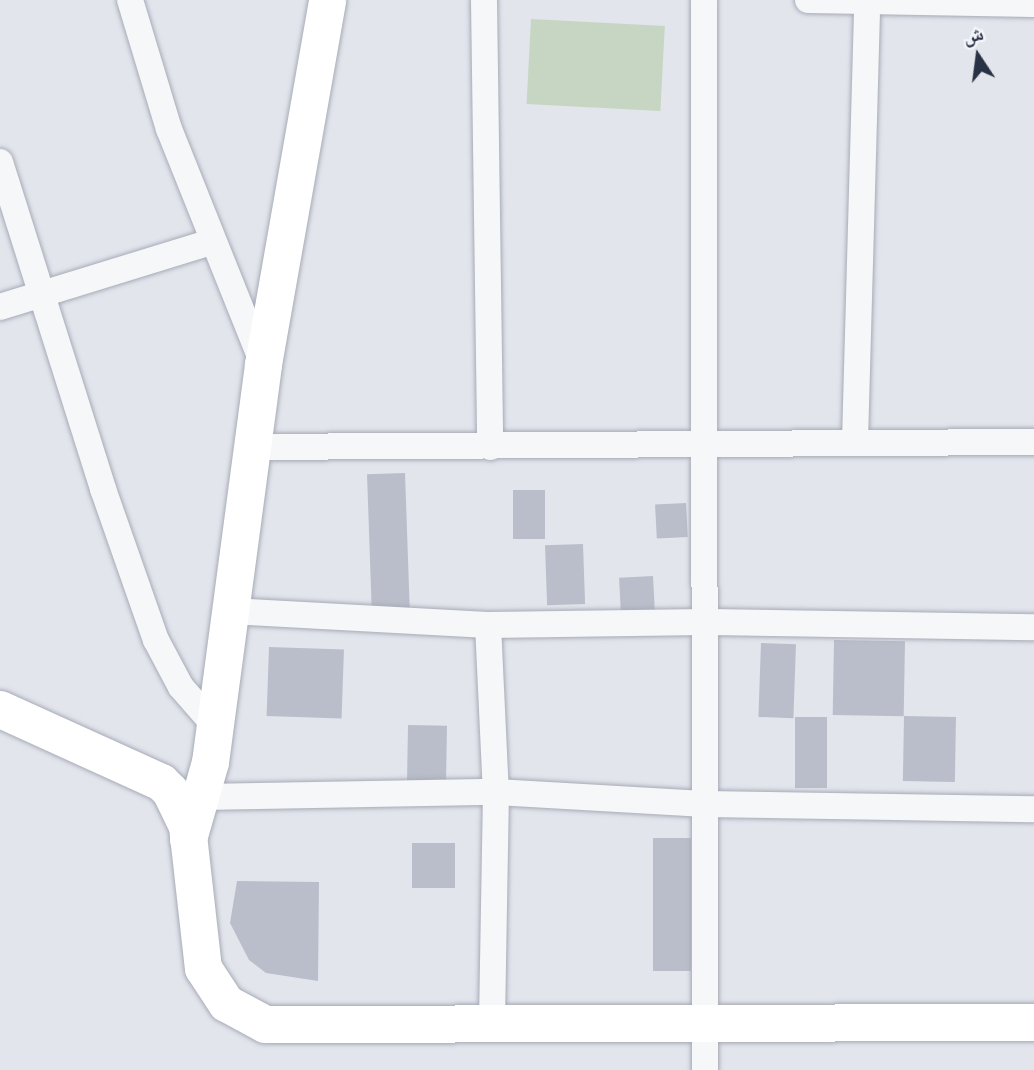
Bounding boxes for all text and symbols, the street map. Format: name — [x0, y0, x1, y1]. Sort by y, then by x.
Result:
north arrow — [943, 21, 1013, 91]
text: ش — [961, 22, 986, 49]

